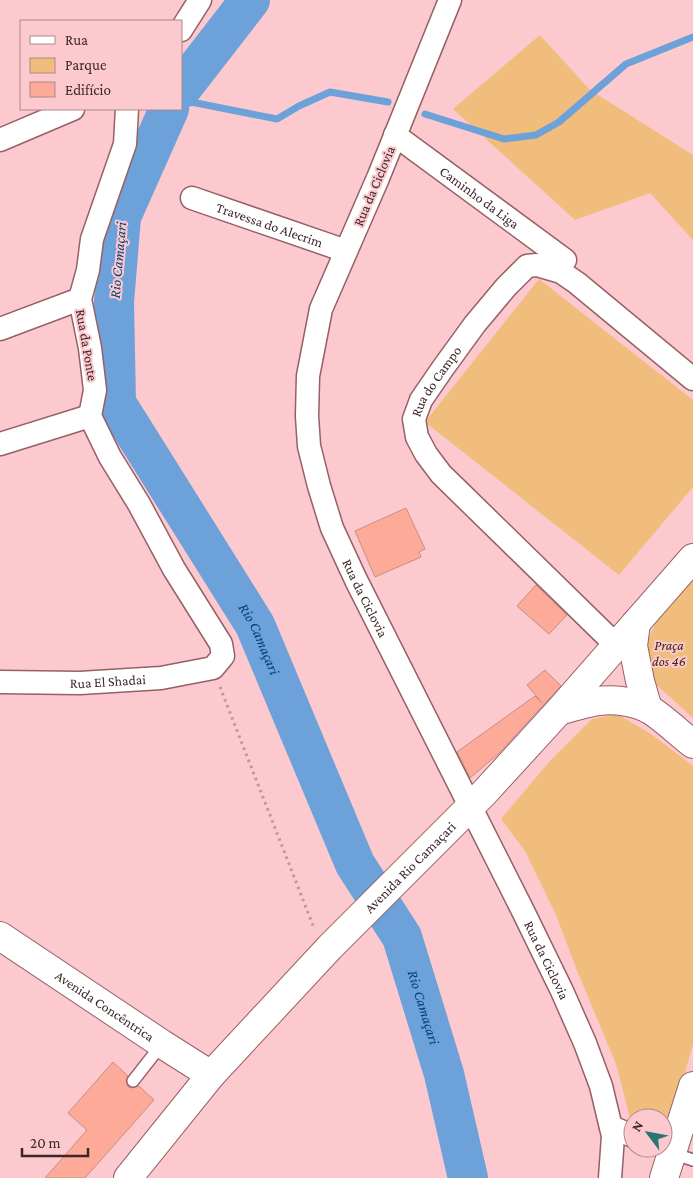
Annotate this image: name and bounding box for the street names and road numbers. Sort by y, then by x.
street label: Rua da Ciclovia [350,143,398,228]
street label: Caminho da Liga [437,163,523,232]
street label: Travessa do Alecrim [214,199,325,250]
street label: Rua da Ponte [73,308,101,382]
street label: Rua do Campo [408,343,464,419]
street label: Rua da Ciclovia [339,556,392,640]
street label: Rua El Shadai [70,671,147,691]
street label: Avenida Rio Camaçari [361,818,459,916]
street label: Rua da Ciclovia [521,918,573,1002]
street label: Avenida Concêntrica [52,967,158,1045]

